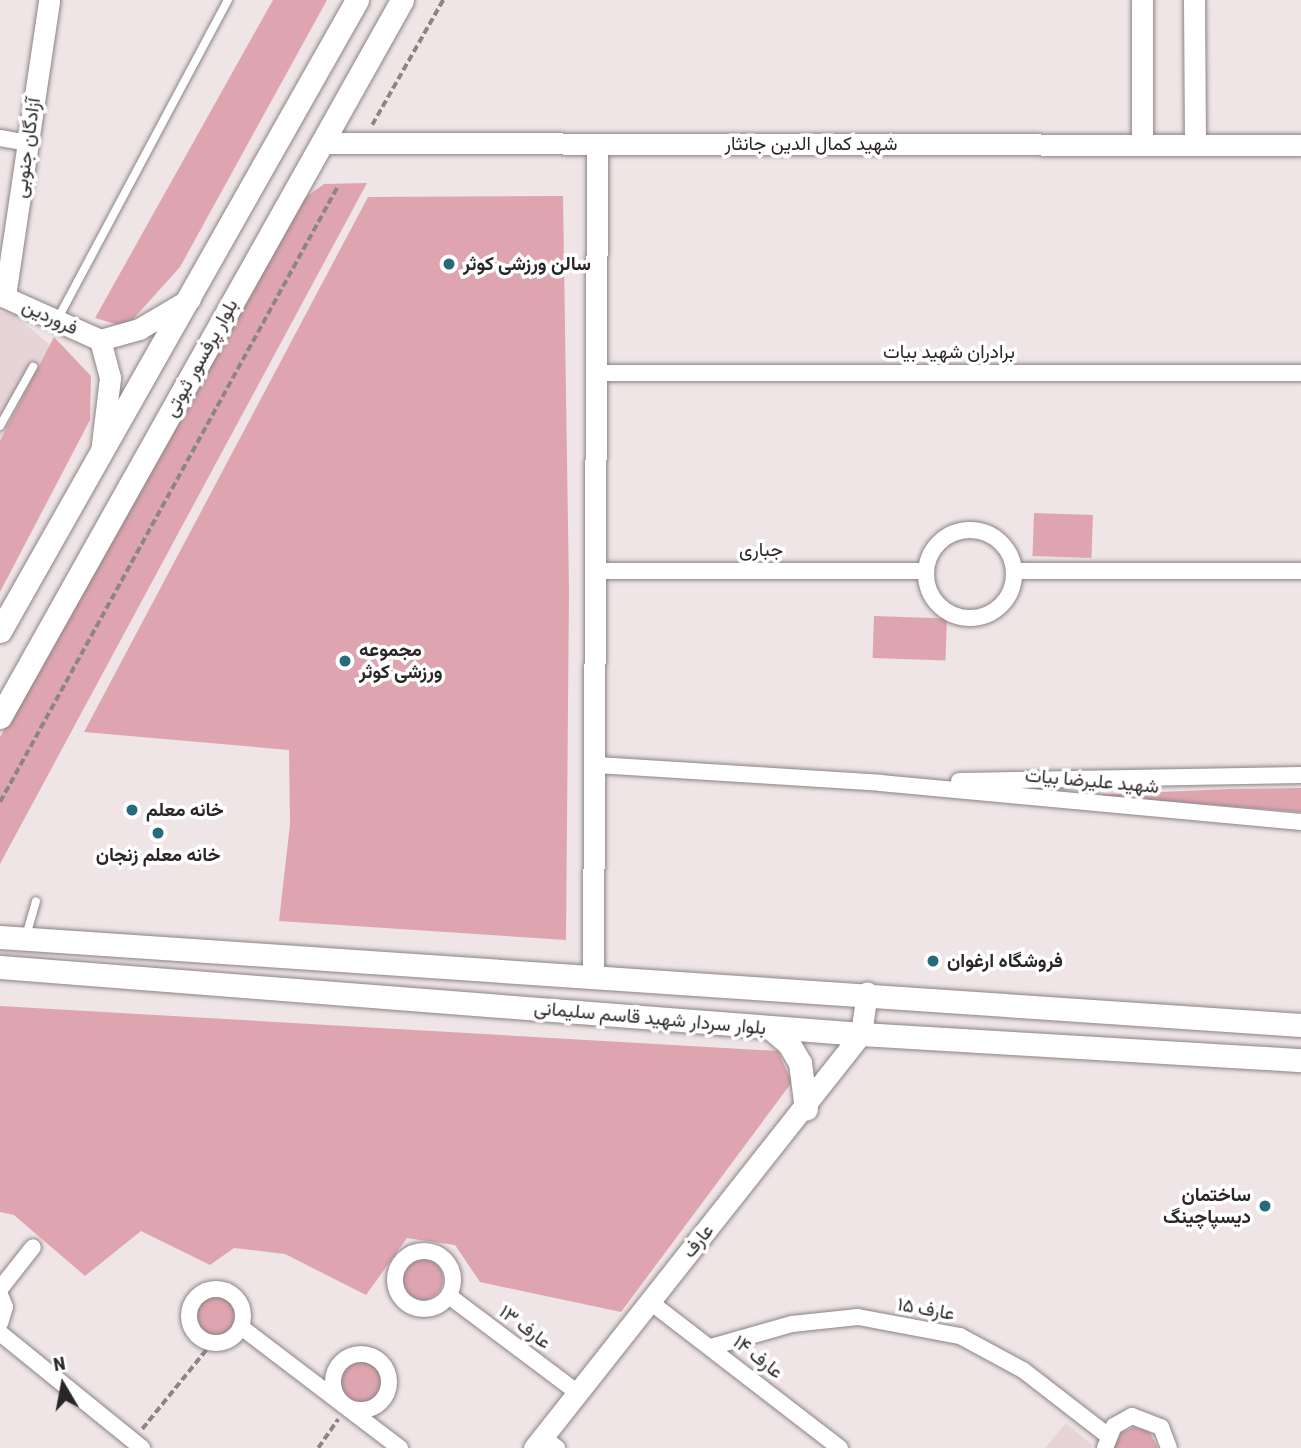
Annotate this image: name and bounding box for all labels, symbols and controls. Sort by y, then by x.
street label: آزادگان جنوبی [9,97,45,199]
street label: شهید کمال الدین جانثار [724,133,898,155]
place label: سالن ورزشی کوثر [463,253,591,275]
marker: سالن ورزشی کوثر [441,256,457,272]
street label: فروردین [19,294,81,340]
street label: بلوار پرفسور ثبوتی [159,295,243,421]
street label: برادران شهید بیات [883,341,1015,363]
street label: جباری [739,539,783,561]
place label: مجموعه ورزشی کوثر [359,639,443,683]
marker: مجموعه ورزشی کوثر [337,653,353,669]
street label: شهید علیرضا بیات [1024,764,1160,798]
place label: خانه معلم [146,799,224,821]
marker: خانه معلم [124,802,140,818]
marker: خانه معلم زنجان [150,825,166,841]
place label: خانه معلم زنجان [96,844,220,866]
place label: فروشگاه ارغوان [947,950,1063,972]
marker: فروشگاه ارغوان [925,953,941,969]
street label: بلوار سردار شهید قاسم سلیمانی [533,996,767,1040]
place label: ساختمان دیسپاچینگ [1163,1184,1251,1228]
marker: ساختمان دیسپاچینگ [1257,1198,1273,1214]
street label: عارف [678,1220,718,1262]
street label: عارف ۱۵ [896,1293,956,1325]
street label: عارف ۱۳ [495,1300,555,1354]
street label: عارف ۱۴ [728,1330,788,1384]
north arrow [28,1350,98,1420]
text: N [52,1351,67,1376]

